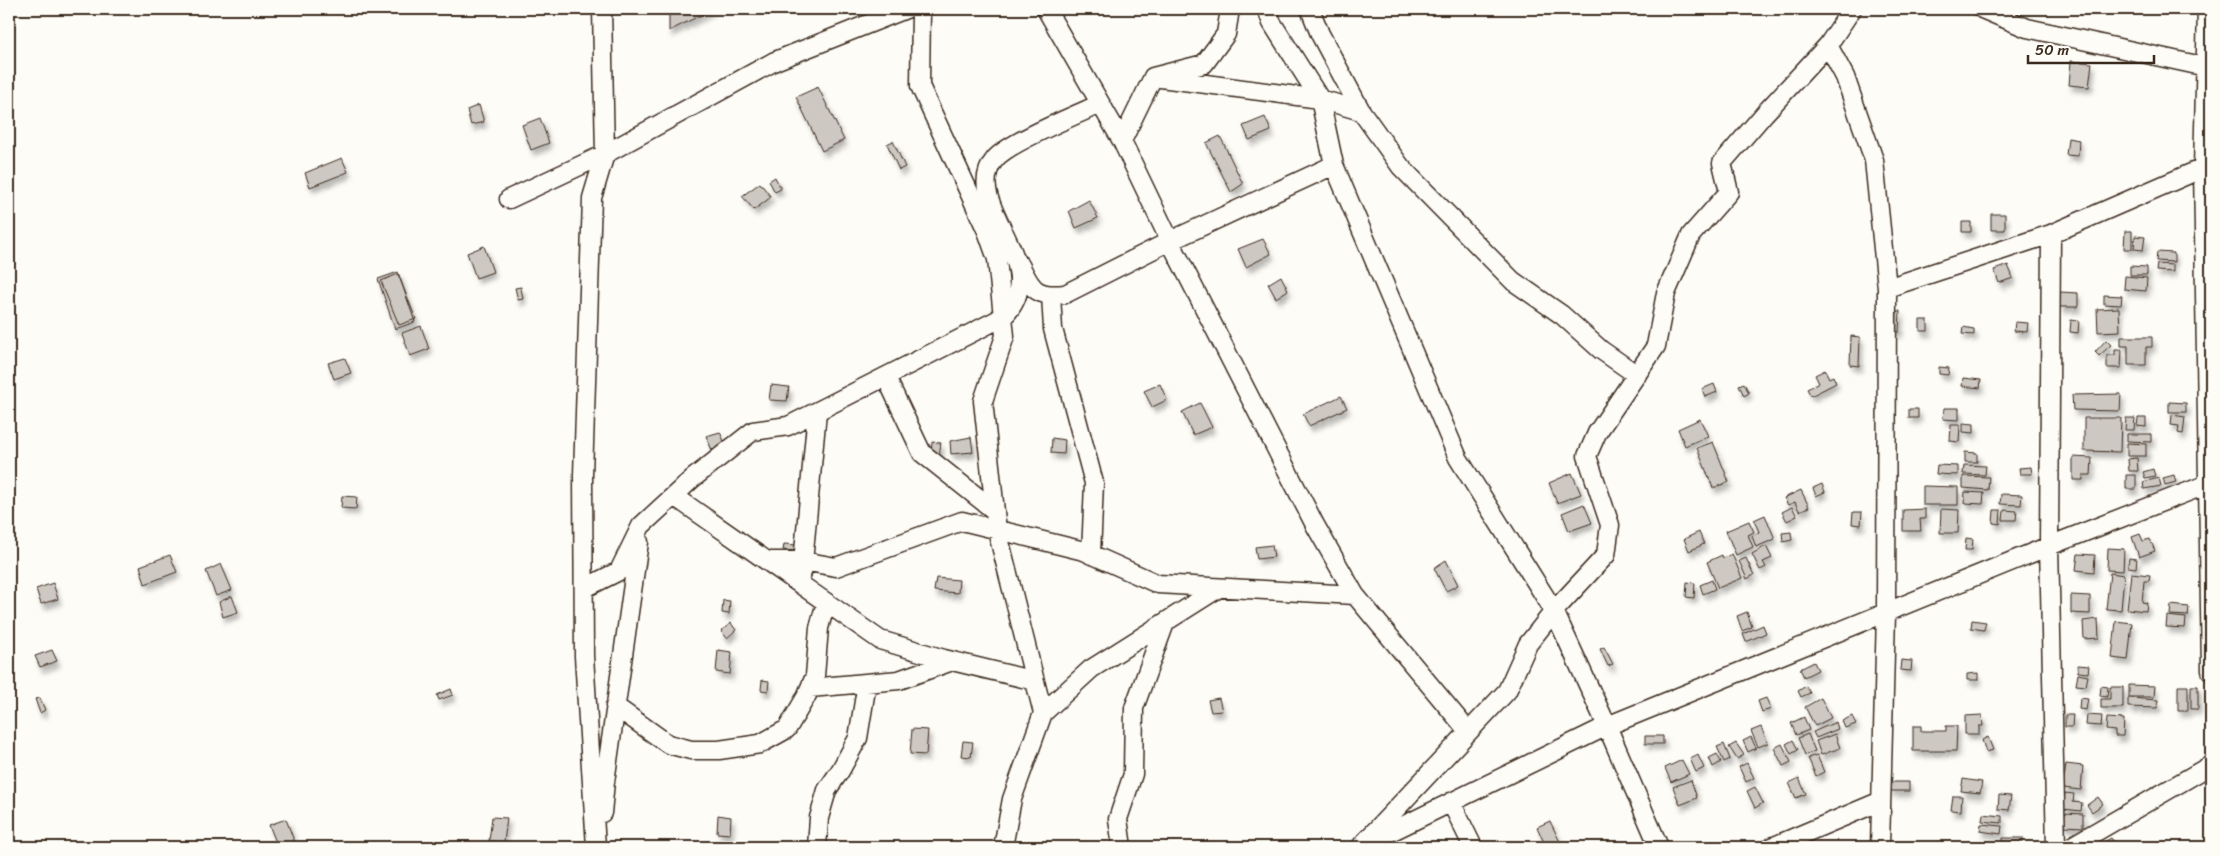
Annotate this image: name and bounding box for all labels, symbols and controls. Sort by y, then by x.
scale bar [2028,32,2154,64]
text: 50 m [2035,37,2070,63]

